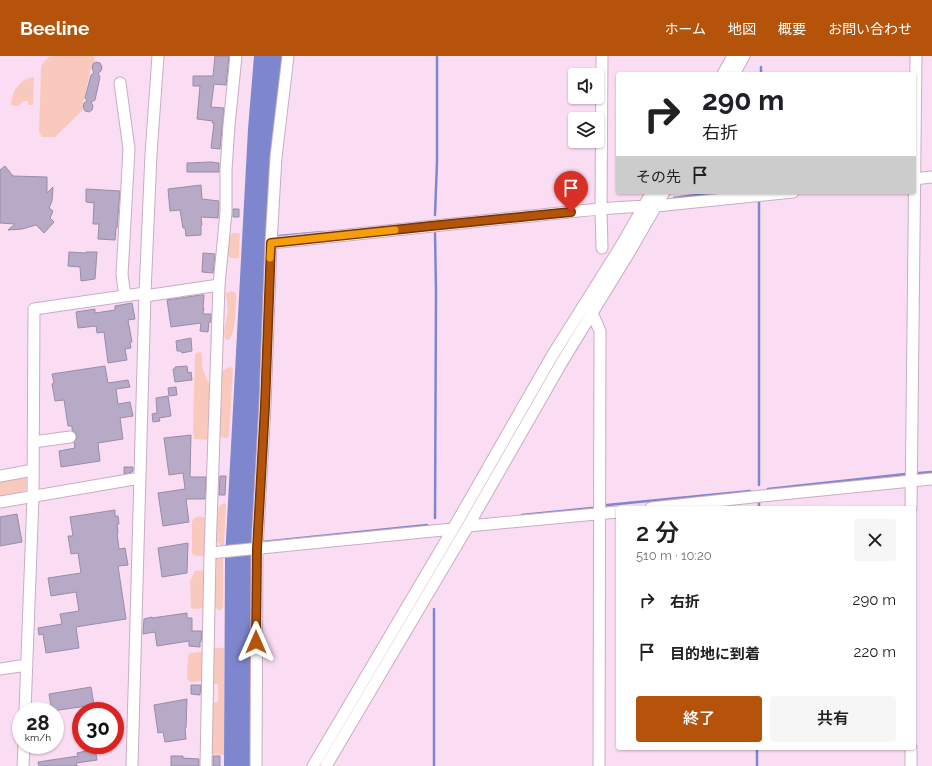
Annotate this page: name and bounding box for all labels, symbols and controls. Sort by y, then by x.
text: Beeline [20,17,89,39]
text: ホーム [664,21,706,37]
text: 地図 [728,21,756,37]
text: 概要 [778,21,806,37]
text: お問い合わせ [828,21,912,37]
map controls [568,68,604,148]
button: sound [568,68,604,104]
text: 290 m [702,84,784,117]
icon: right [636,88,688,140]
button: layers [568,112,604,148]
text: 右折 [702,122,738,143]
icon: arrive [689,164,711,186]
text: その先 [636,168,681,186]
pin [554,171,588,212]
icon: arrive [560,177,582,199]
text: 2 分 [636,518,679,547]
button: close [854,519,896,561]
text: 510 m · 10:20 [636,548,712,563]
icon: right [636,589,658,611]
text: 290 m [853,591,896,609]
text: 右折 [670,593,700,611]
position arrow [235,621,277,663]
icon: arrive [636,641,658,663]
text: 220 m [854,643,896,661]
text: 目的地に到着 [670,645,760,663]
button: 終了 [636,696,762,742]
button: 共有 [770,696,896,742]
speed limit sign: 30 [72,702,124,754]
text: 28 [26,711,50,735]
text: km/h [25,732,51,743]

